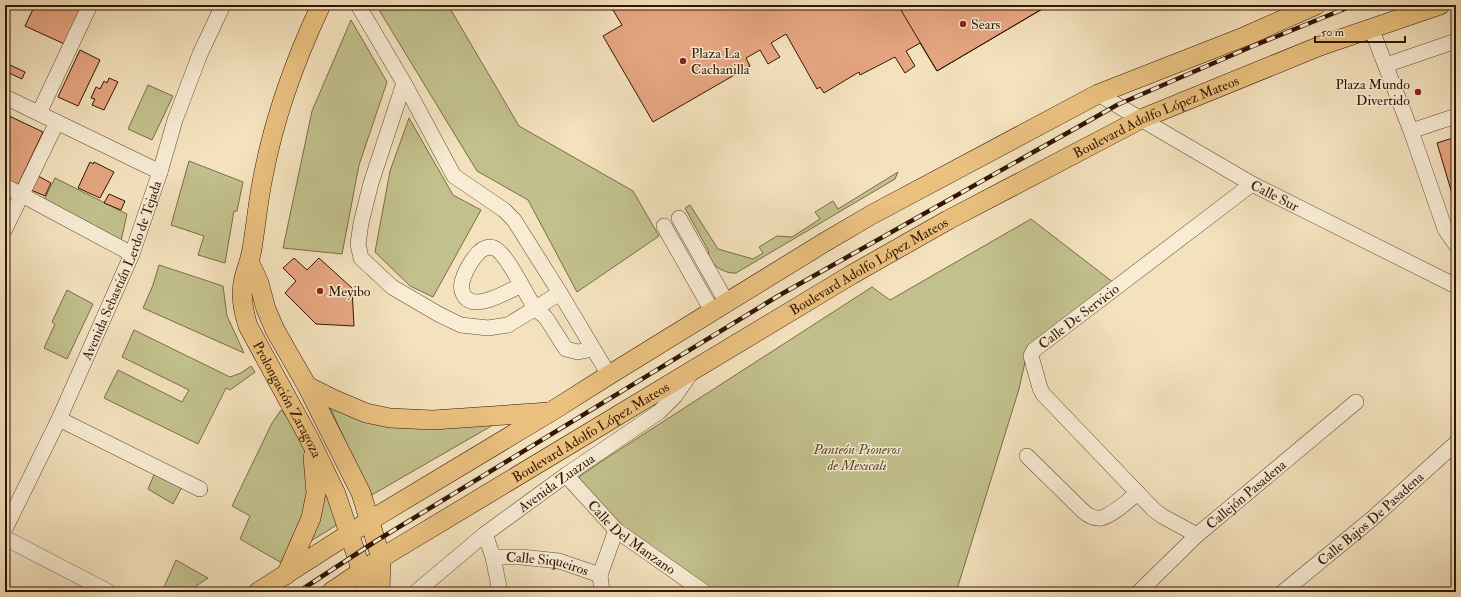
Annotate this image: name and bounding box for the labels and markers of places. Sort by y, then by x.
place label: Sears [971,16,1001,33]
marker: Sears [958,19,968,29]
place label: Plaza La Cachanilla [691,45,750,78]
marker: Plaza La Cachanilla [678,56,688,66]
place label: Plaza Mundo Divertido [1336,76,1410,109]
marker: Plaza Mundo Divertido [1413,87,1423,97]
place label: Meyibo [328,283,371,301]
marker: Meyibo [315,286,325,296]

